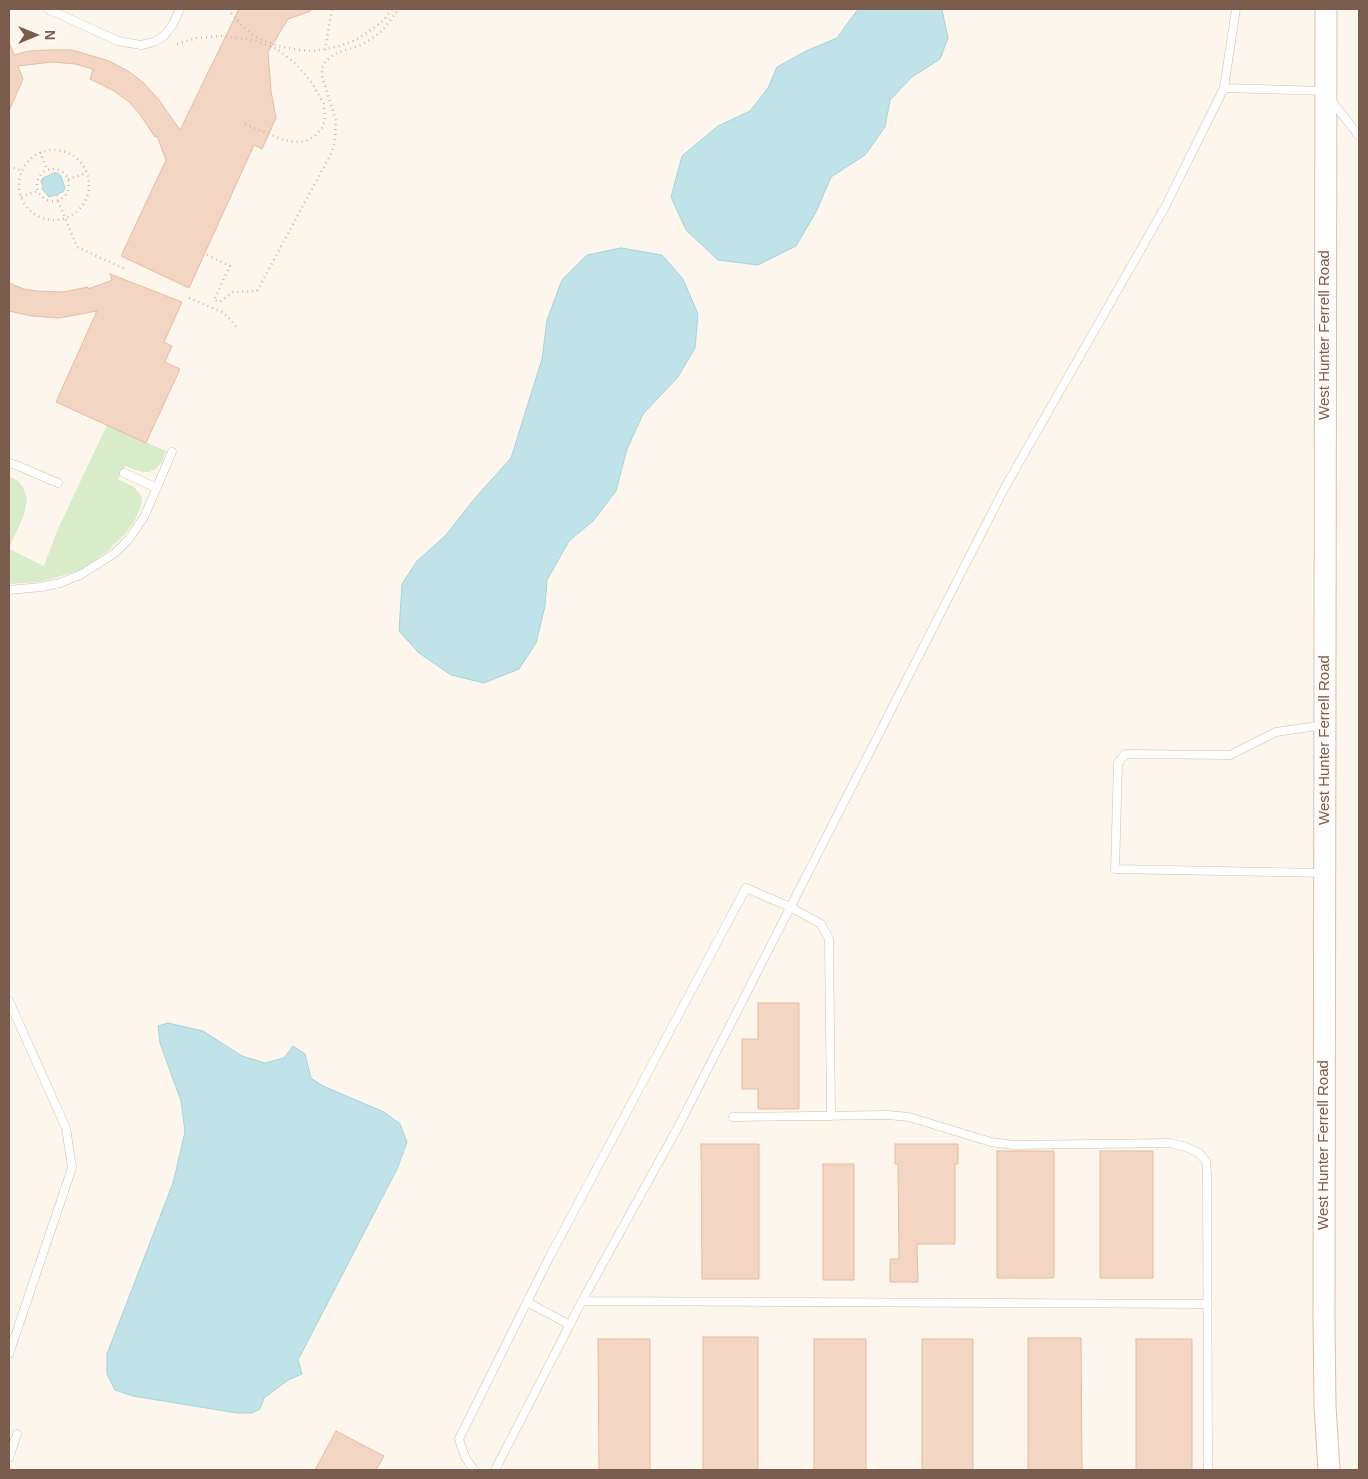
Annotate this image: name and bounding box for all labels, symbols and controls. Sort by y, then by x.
north arrow [10,10,60,60]
text: N [42,30,58,40]
street label: West Hunter Ferrell Road [1316,250,1334,420]
street label: West Hunter Ferrell Road [1316,655,1334,825]
street label: West Hunter Ferrell Road [1315,1060,1333,1230]

